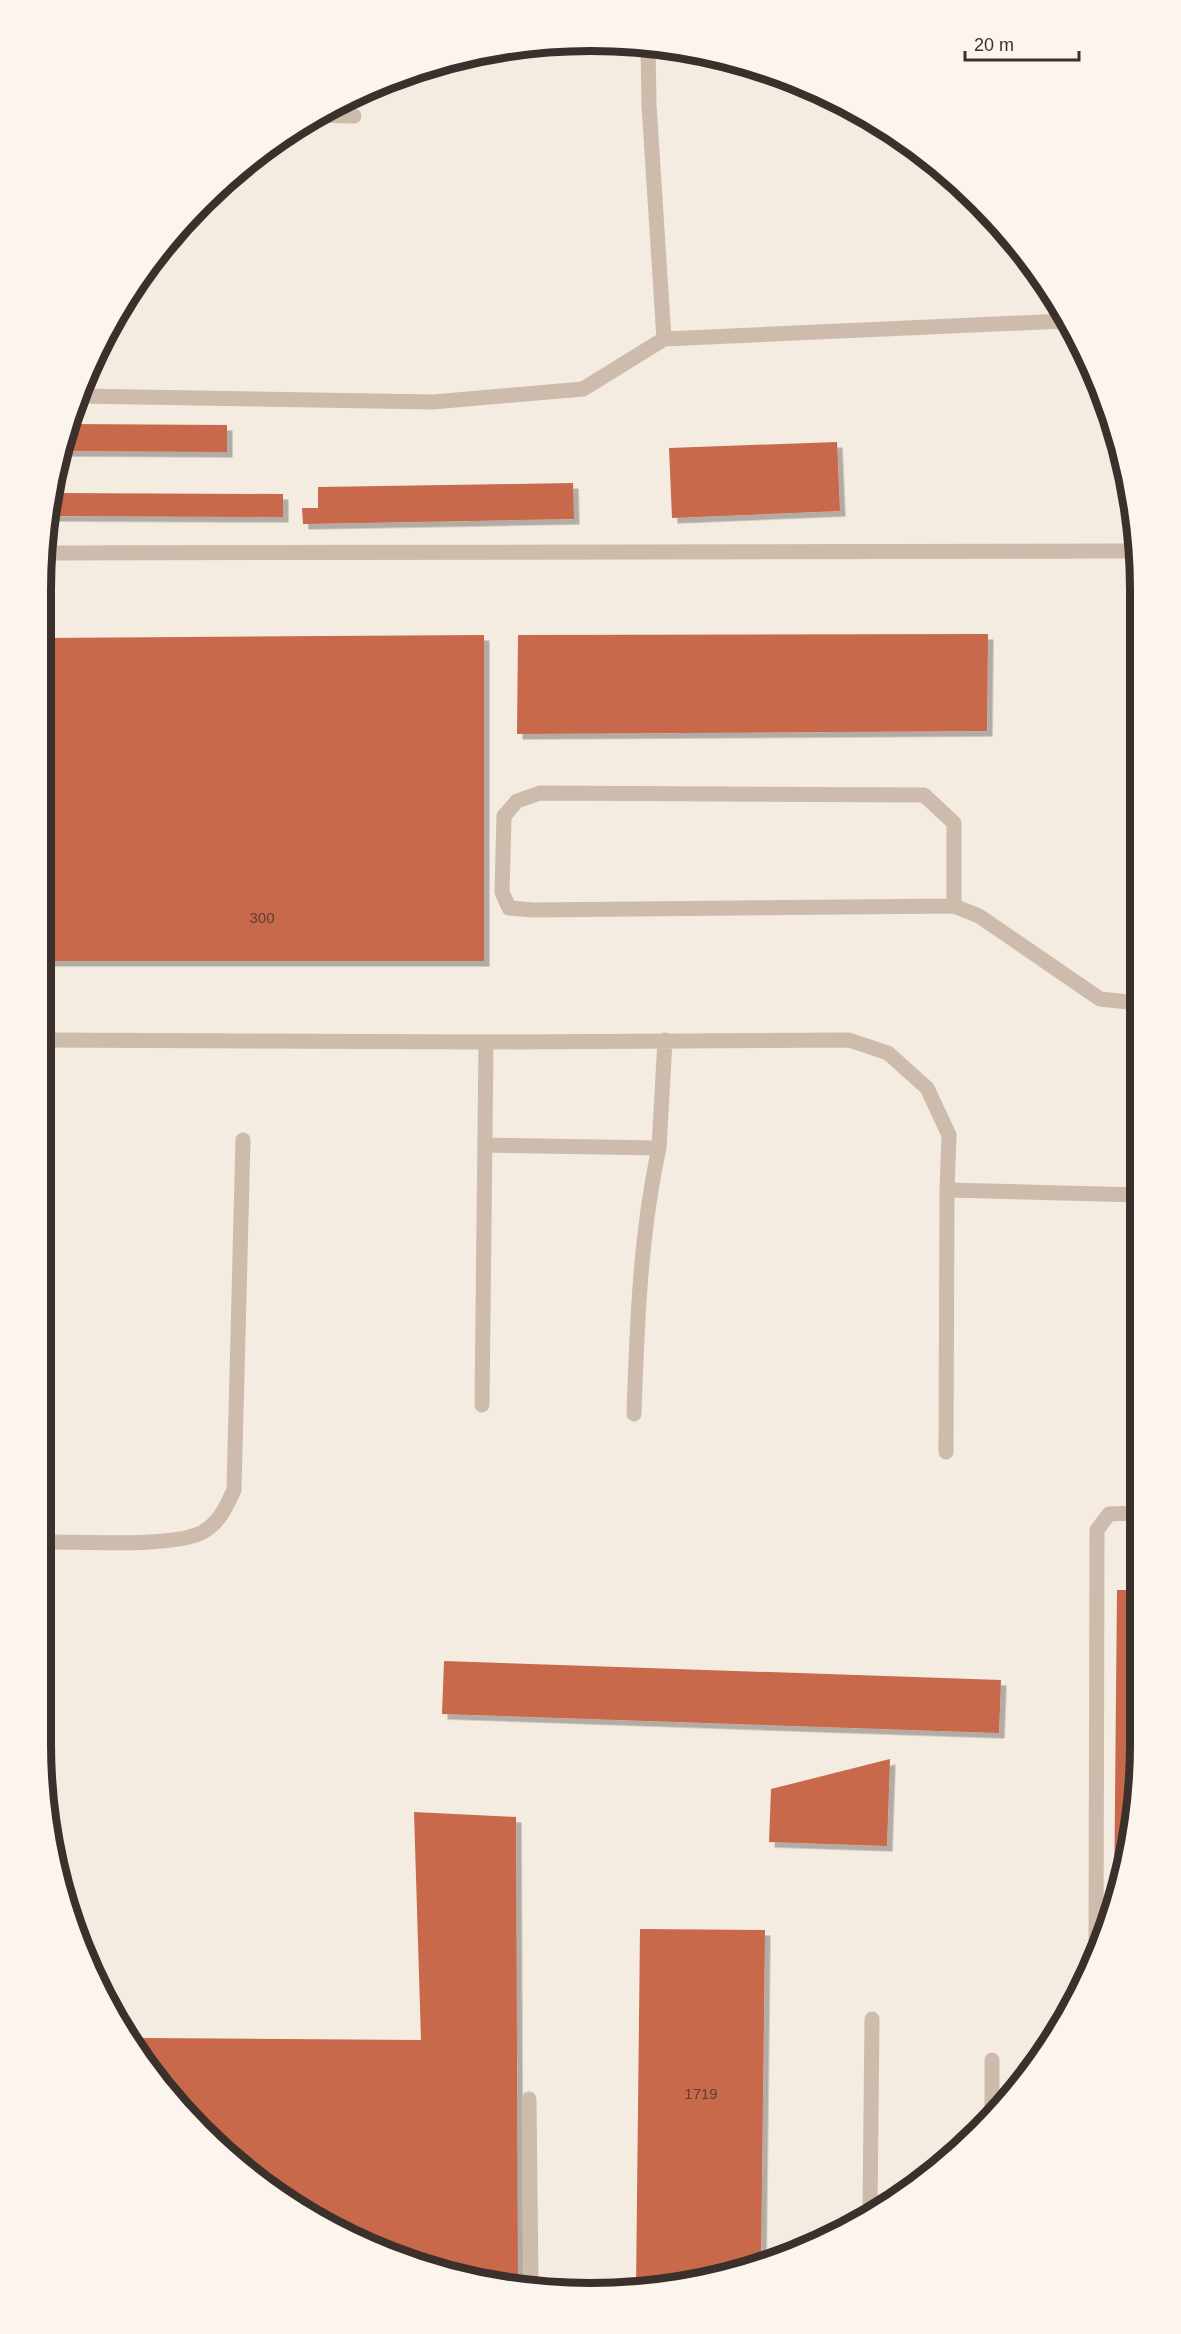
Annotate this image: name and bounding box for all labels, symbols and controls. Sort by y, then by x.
scale bar [965,24,1079,62]
text: 20 m [974,35,1014,55]
house number: 300 [249,909,275,926]
house number: 1719 [684,2085,718,2102]

